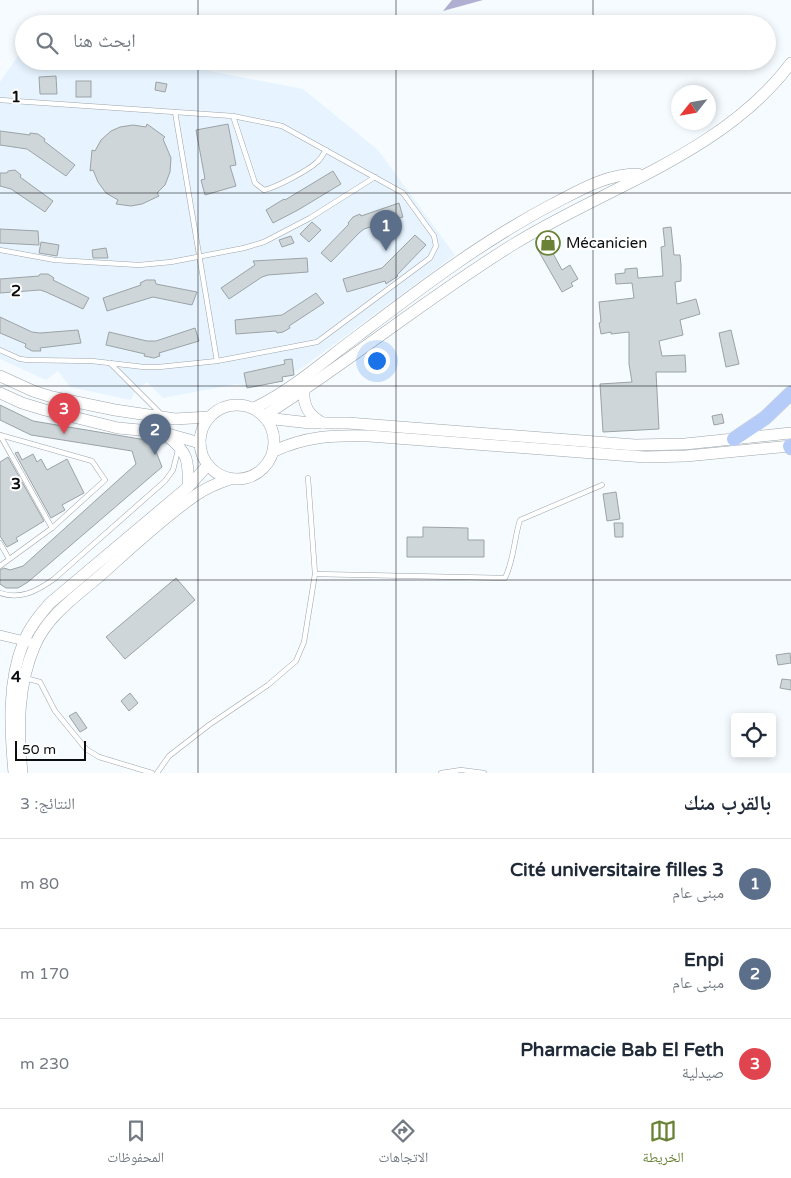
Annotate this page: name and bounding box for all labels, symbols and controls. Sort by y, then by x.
search box [15,15,776,70]
icon: search [33,29,61,57]
text: ابحث هنا [73,30,136,52]
north arrow [671,85,716,130]
text: 1 [11,87,21,107]
pin: 1 [370,210,402,251]
shop icon: Mécanicien [535,230,561,256]
place label: Mécanicien [566,234,647,252]
text: 2 [11,281,21,301]
your location [364,348,390,374]
pin: 3 [48,393,80,434]
pin: 2 [139,414,171,455]
text: 3 [11,474,21,494]
text: 4 [11,667,21,687]
map controls [731,713,776,758]
button: locate [731,713,776,758]
scale bar [15,738,86,761]
text: 50 m [22,741,56,758]
text: بالقرب منك [684,791,771,816]
text: النتائج: 3 [20,794,75,814]
text: Cité universitaire filles 3 [510,859,724,881]
text: 80 m [20,874,59,894]
text: 1 [750,874,760,894]
text: مبنى عام [672,883,724,903]
text: Enpi [684,949,724,971]
text: 170 m [20,964,69,984]
text: 2 [750,964,760,984]
text: مبنى عام [672,973,724,993]
text: Pharmacie Bab El Feth [520,1039,724,1061]
text: 230 m [20,1054,69,1074]
text: 3 [750,1054,760,1074]
text: صيدلية [682,1063,724,1083]
tab: المحفوظات [107,1117,164,1171]
tab: الاتجاهات [379,1117,428,1171]
tab: الخريطة [643,1117,684,1171]

